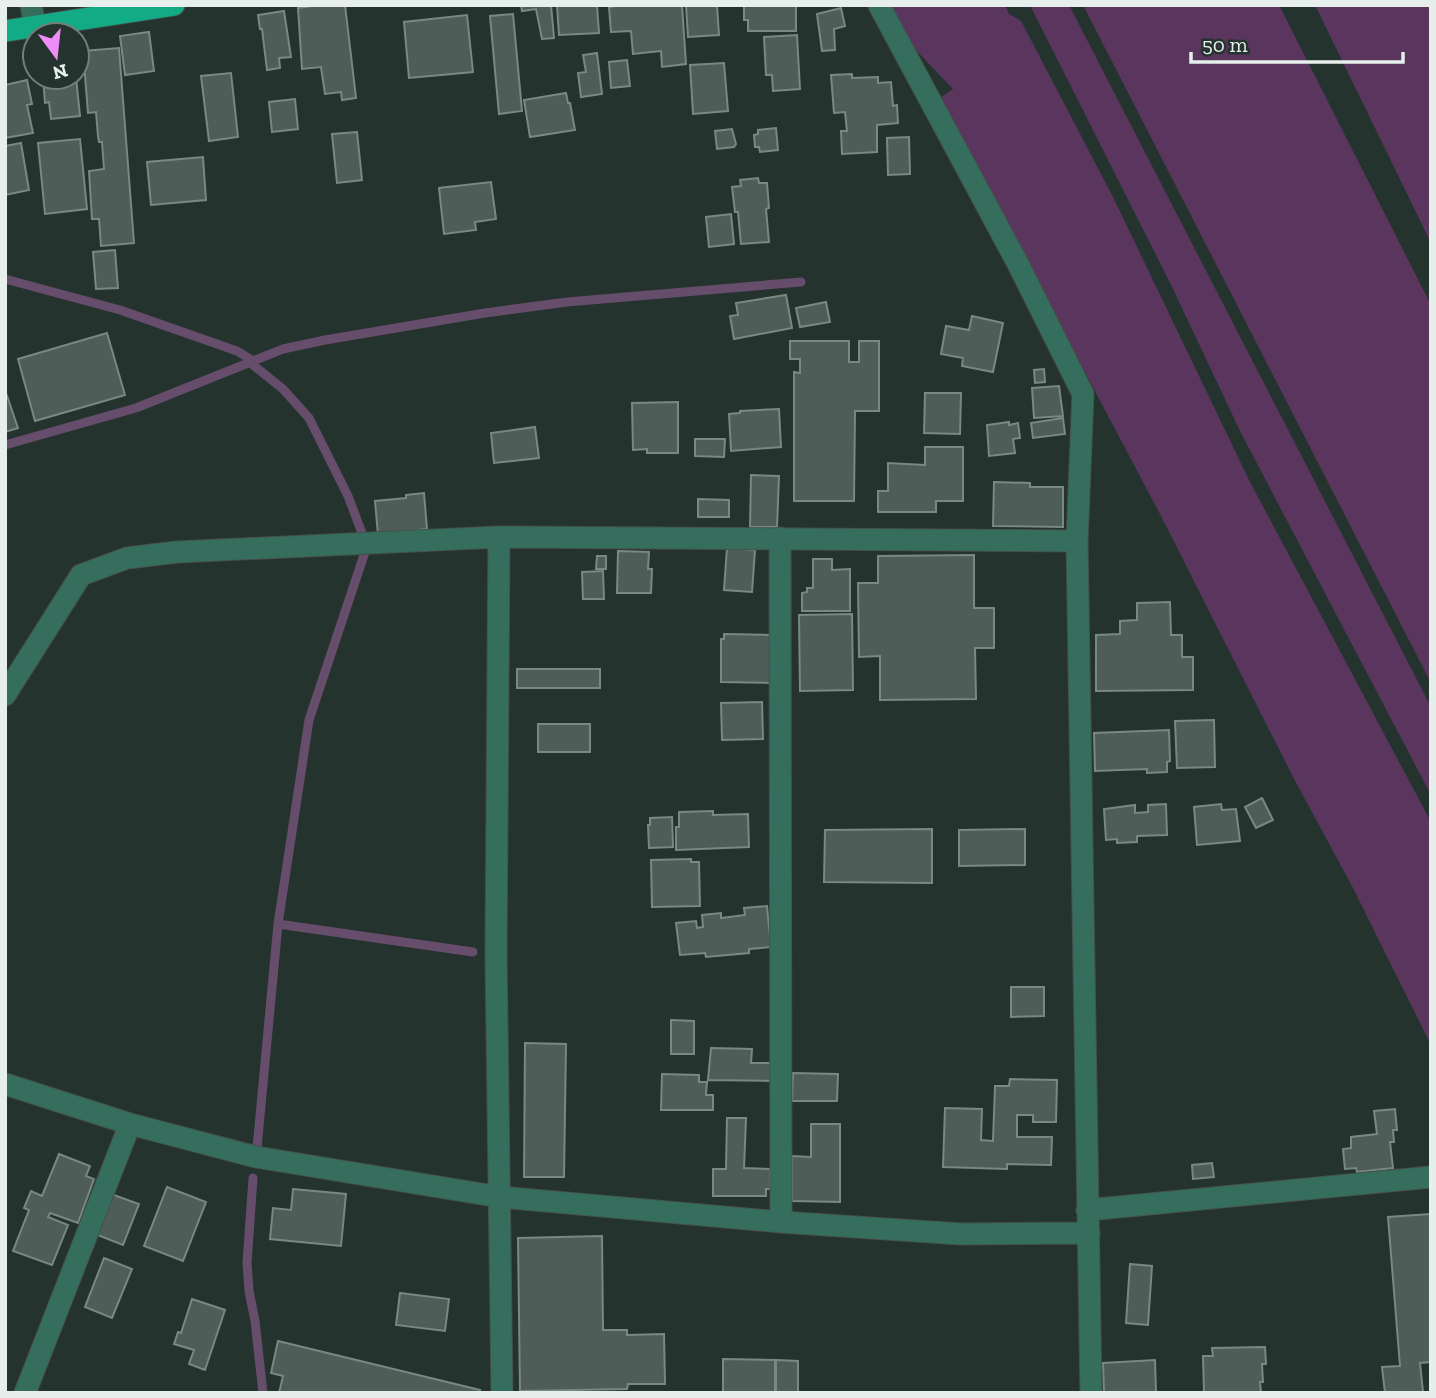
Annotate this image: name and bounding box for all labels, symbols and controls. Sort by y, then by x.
north arrow [21,21,91,91]
scale bar [1191,21,1403,65]
text: 50 m [1202,32,1248,57]
text: N [50,59,70,85]

